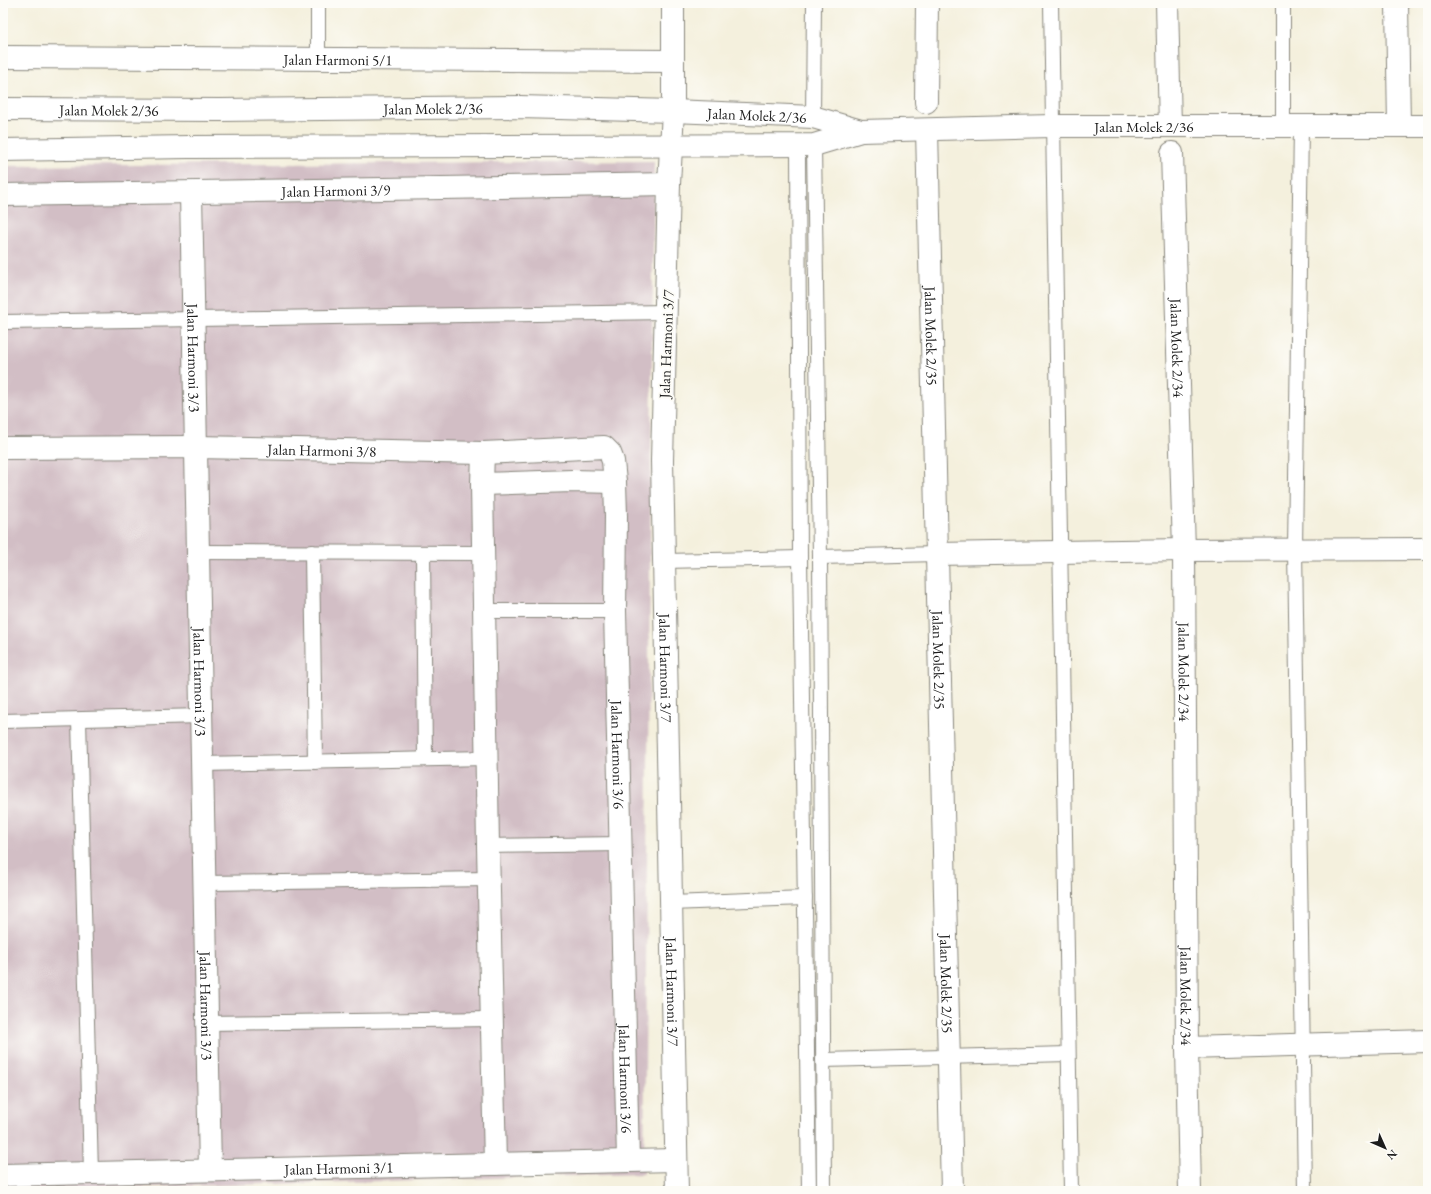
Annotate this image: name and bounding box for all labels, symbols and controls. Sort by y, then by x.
street label: Jalan Harmoni 5/1 [281,49,393,69]
street label: Jalan Molek 2/36 [381,98,483,118]
street label: Jalan Molek 2/36 [57,100,159,119]
street label: Jalan Molek 2/36 [705,103,807,126]
street label: Jalan Molek 2/36 [1092,117,1193,136]
street label: Jalan Harmoni 3/9 [279,179,391,200]
street label: Jalan Molek 2/35 [921,284,943,386]
street label: Jalan Harmoni 3/7 [655,288,677,401]
street label: Jalan Molek 2/34 [1167,296,1189,399]
street label: Jalan Harmoni 3/3 [184,301,205,413]
street label: Jalan Harmoni 3/8 [265,439,377,460]
street label: Jalan Molek 2/35 [929,608,950,710]
street label: Jalan Harmoni 3/7 [656,611,677,723]
street label: Jalan Molek 2/34 [1175,620,1195,722]
street label: Jalan Harmoni 3/3 [190,625,211,737]
street label: Jalan Harmoni 3/6 [608,698,629,809]
street label: Jalan Molek 2/35 [936,932,958,1034]
street label: Jalan Harmoni 3/7 [662,935,684,1047]
street label: Jalan Molek 2/34 [1177,944,1196,1046]
street label: Jalan Harmoni 3/3 [196,949,217,1061]
street label: Jalan Harmoni 3/6 [615,1022,637,1133]
north arrow [1365,1128,1405,1168]
text: N [1384,1147,1400,1163]
street label: Jalan Harmoni 3/1 [282,1157,394,1178]

